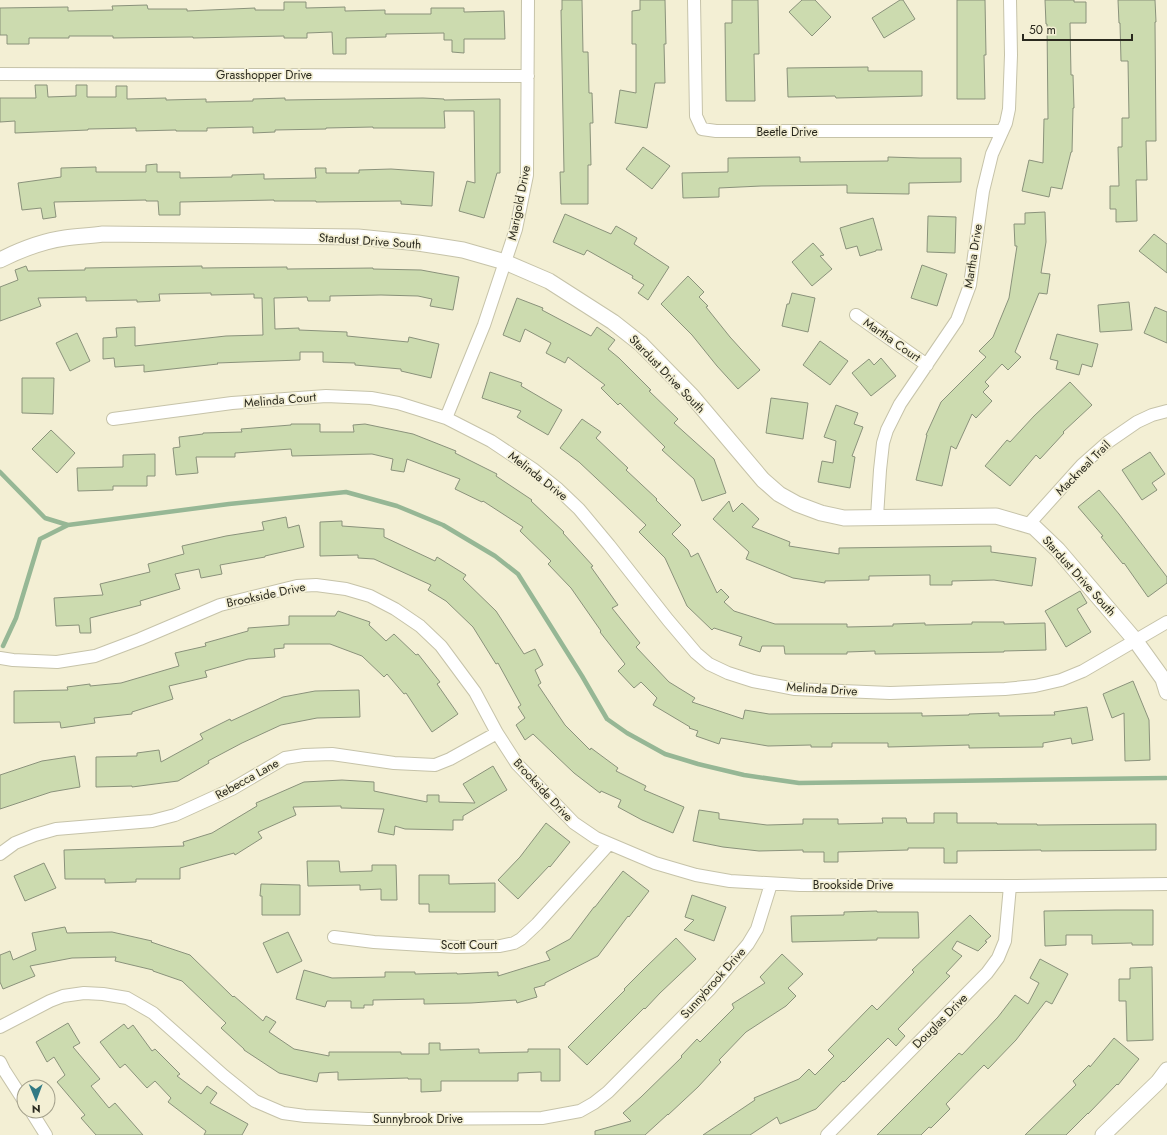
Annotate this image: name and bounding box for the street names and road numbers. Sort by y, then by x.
street label: Grasshopper Drive [216,66,312,84]
street label: Beetle Drive [756,123,818,141]
street label: Marigold Drive [503,164,535,242]
street label: Martha Drive [959,223,987,289]
street label: Stardust Drive South [318,228,422,254]
street label: Martha Court [860,314,924,366]
street label: Stardust Drive South [625,331,709,417]
street label: Melinda Court [243,388,317,412]
street label: Mackneal Trail [1051,436,1115,500]
street label: Melinda Drive [504,447,572,505]
street label: Stardust Drive South [1038,532,1120,620]
street label: Brookside Drive [225,578,307,612]
street label: Melinda Drive [786,678,858,700]
street label: Rebecca Lane [212,754,282,804]
street label: Brookside Drive [509,755,577,825]
street label: Brookside Drive [813,876,893,894]
street label: Scott Court [441,936,497,954]
street label: Sunnybrook Drive [676,943,750,1023]
street label: Douglas Drive [908,989,972,1053]
street label: Sunnybrook Drive [373,1110,463,1128]

